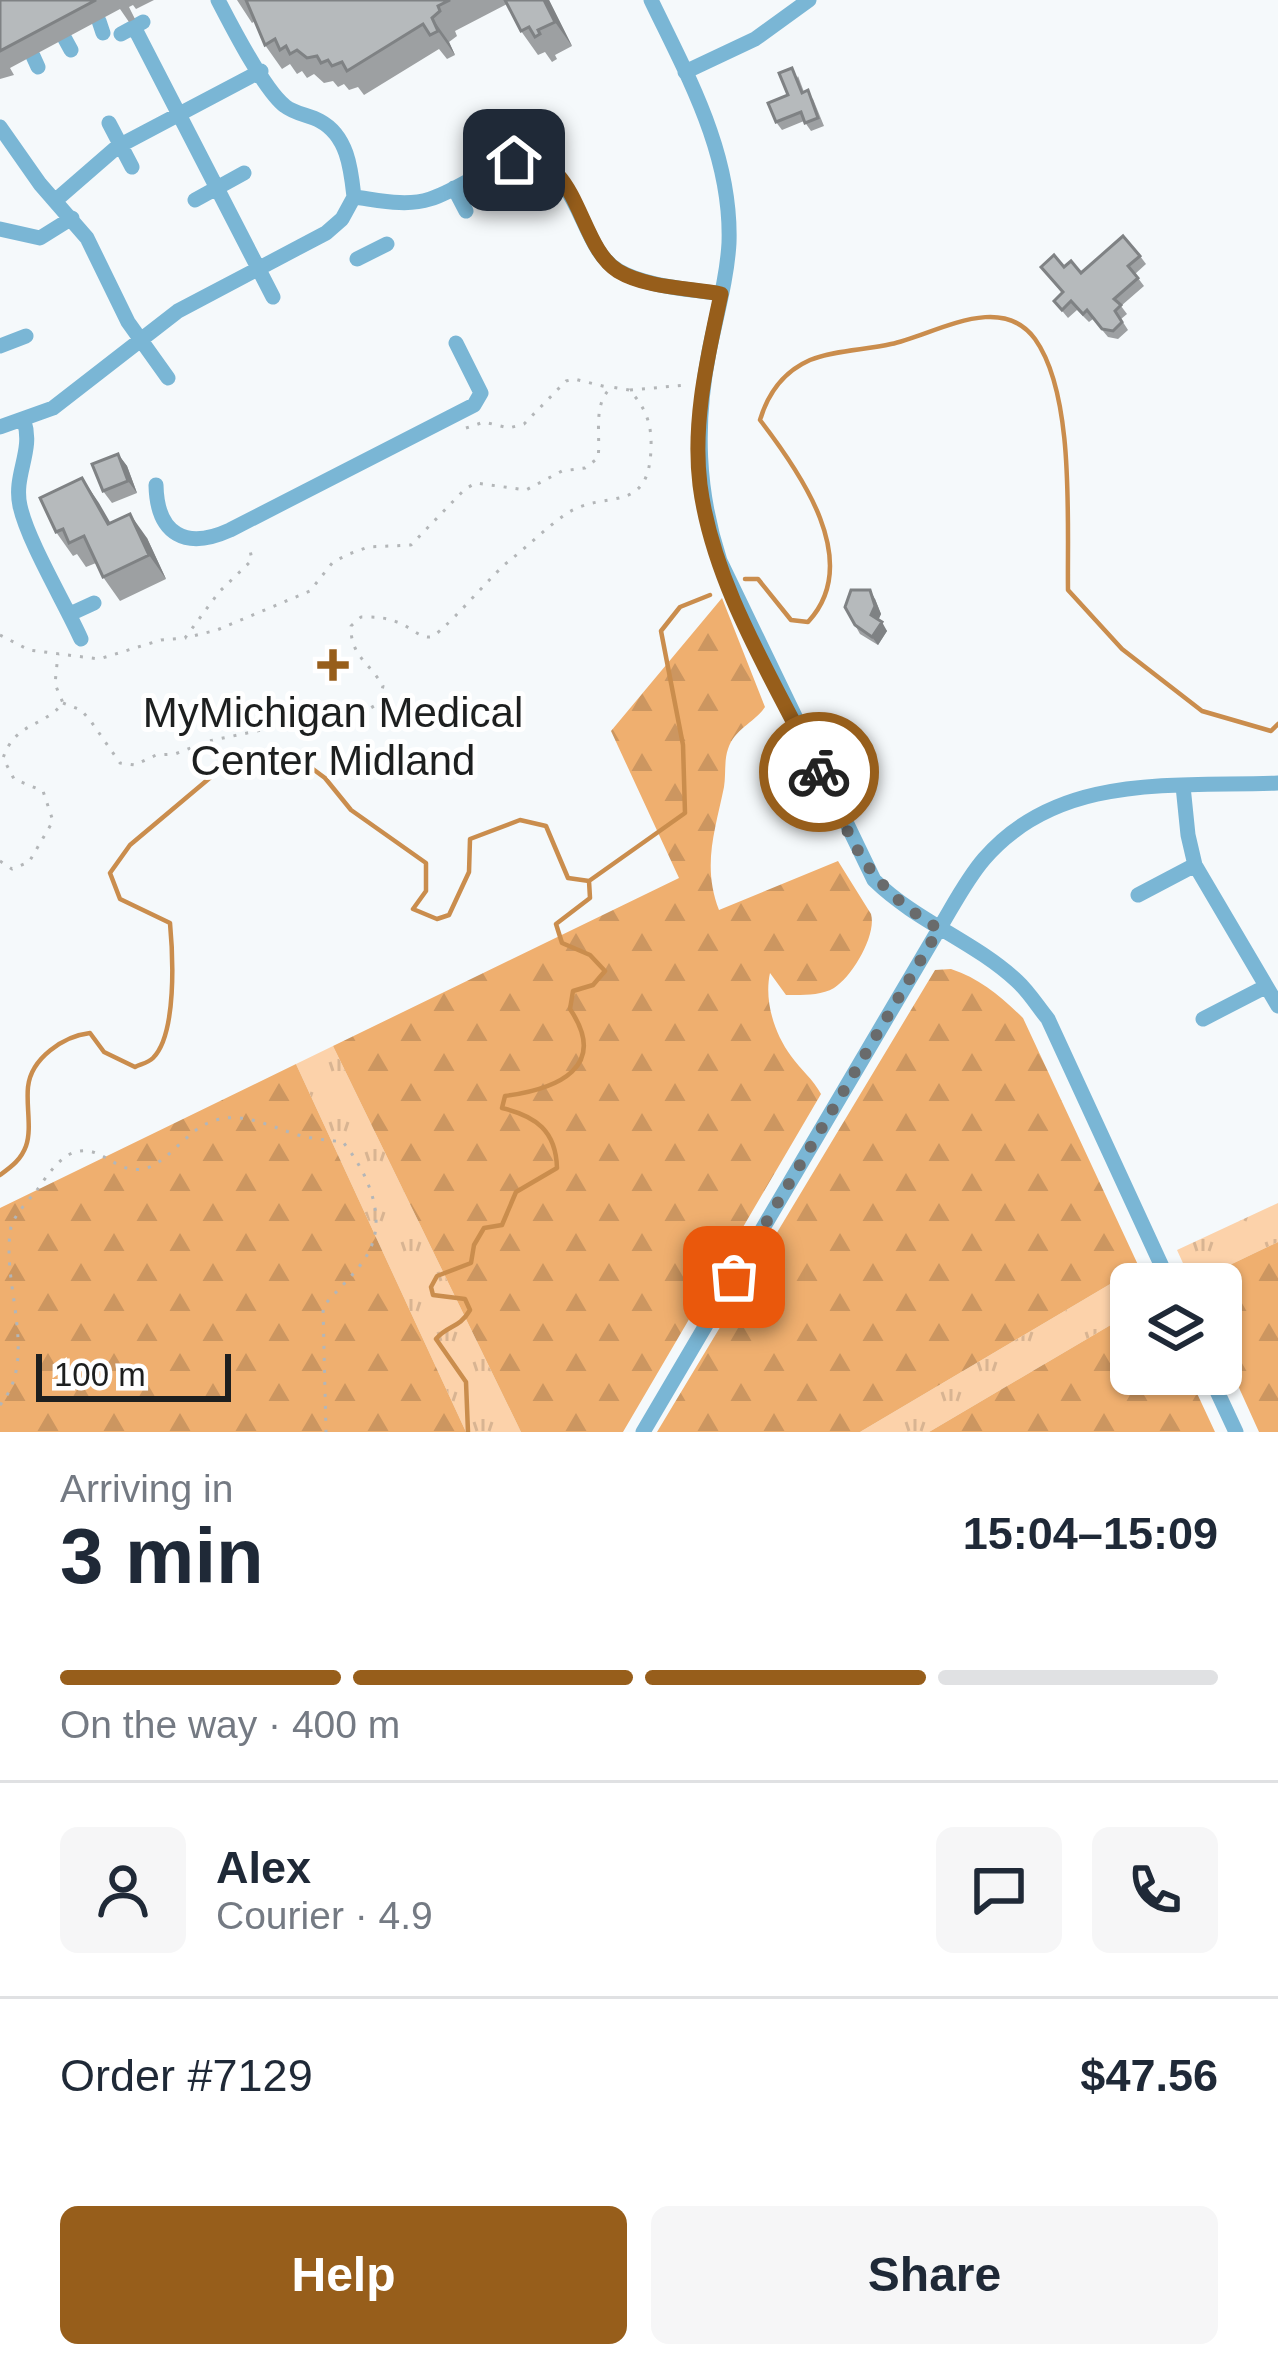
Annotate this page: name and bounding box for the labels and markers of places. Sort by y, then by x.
pin [463,109,565,211]
marker: MyMichigan Medical Center Midland [317,649,349,681]
place label: MyMichigan Medical Center Midland [143,689,523,784]
pin [683,1226,785,1328]

